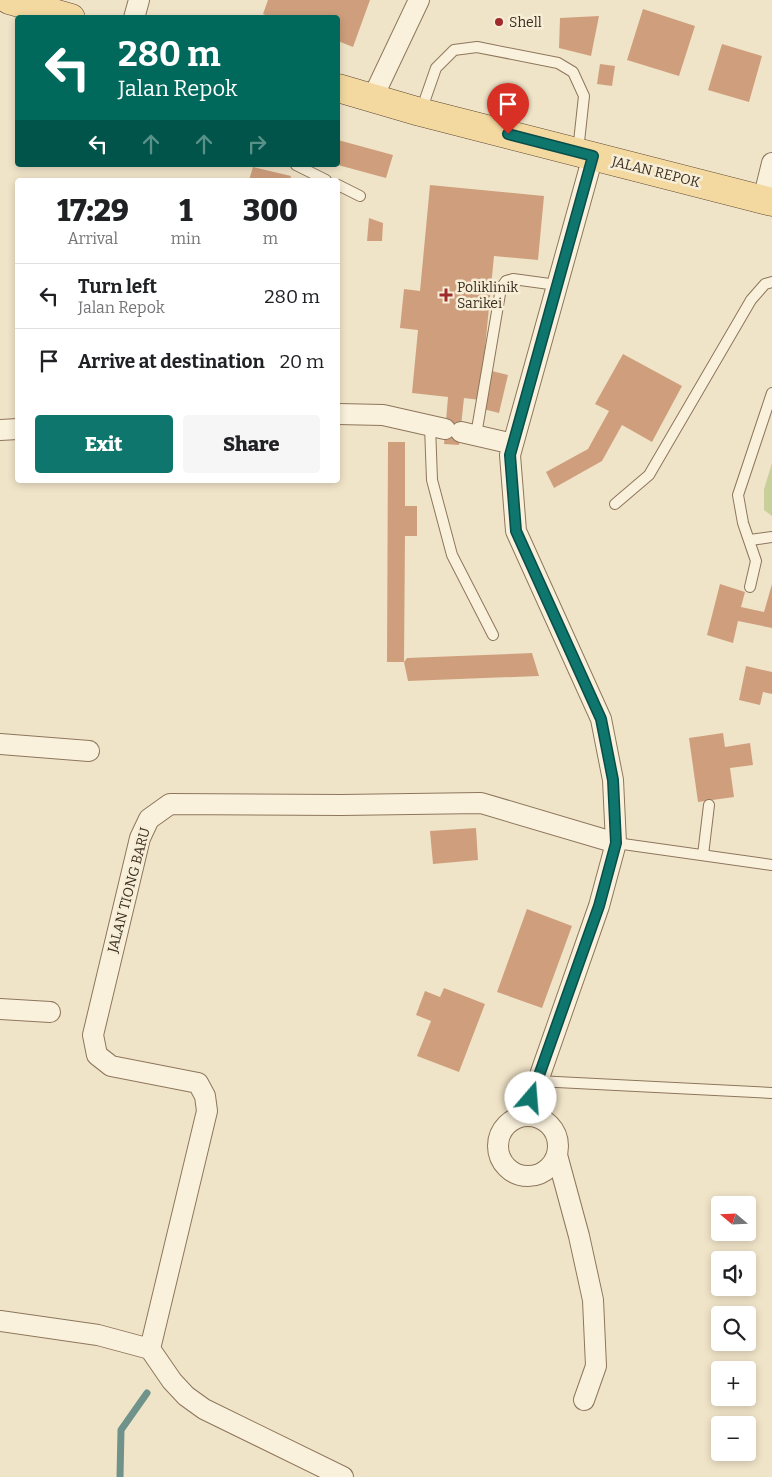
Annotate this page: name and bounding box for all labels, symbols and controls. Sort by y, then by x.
place label: Shell [509,14,542,31]
marker: Shell [493,16,505,28]
text: 280 m [118,33,221,75]
icon: left [35,35,100,100]
text: Jalan Repok [118,75,238,102]
pin [487,83,529,134]
icon: arrive [494,90,522,118]
icon: left [84,130,112,158]
icon: ahead [137,130,165,158]
icon: ahead [190,130,218,158]
icon: right [243,130,271,158]
street label: JALAN REPOK [609,153,702,191]
text: 17:29 [57,193,129,229]
text: 1 [179,193,192,229]
text: 300 [243,193,298,229]
text: Arrival [68,229,118,248]
text: min [171,229,201,248]
text: m [263,229,278,248]
text: Turn left [78,275,157,298]
place label: Poliklinik Sarikei [457,279,518,312]
icon: left [35,282,63,310]
text: 280 m [264,285,320,308]
marker: Poliklinik Sarikei [439,288,453,302]
text: Jalan Repok [78,298,165,317]
icon: arrive [35,347,63,375]
text: Arrive at destination [78,350,265,373]
text: 20 m [280,350,324,373]
button: Exit [35,415,173,473]
button: Share [183,415,320,473]
street label: JALAN TIONG BARU [104,825,154,956]
position arrow [504,1071,556,1123]
north arrow [711,1196,756,1241]
map controls [711,1196,756,1461]
button: sound [711,1251,756,1296]
button: search [711,1306,756,1351]
button: + [711,1361,756,1406]
button: − [711,1416,756,1461]

